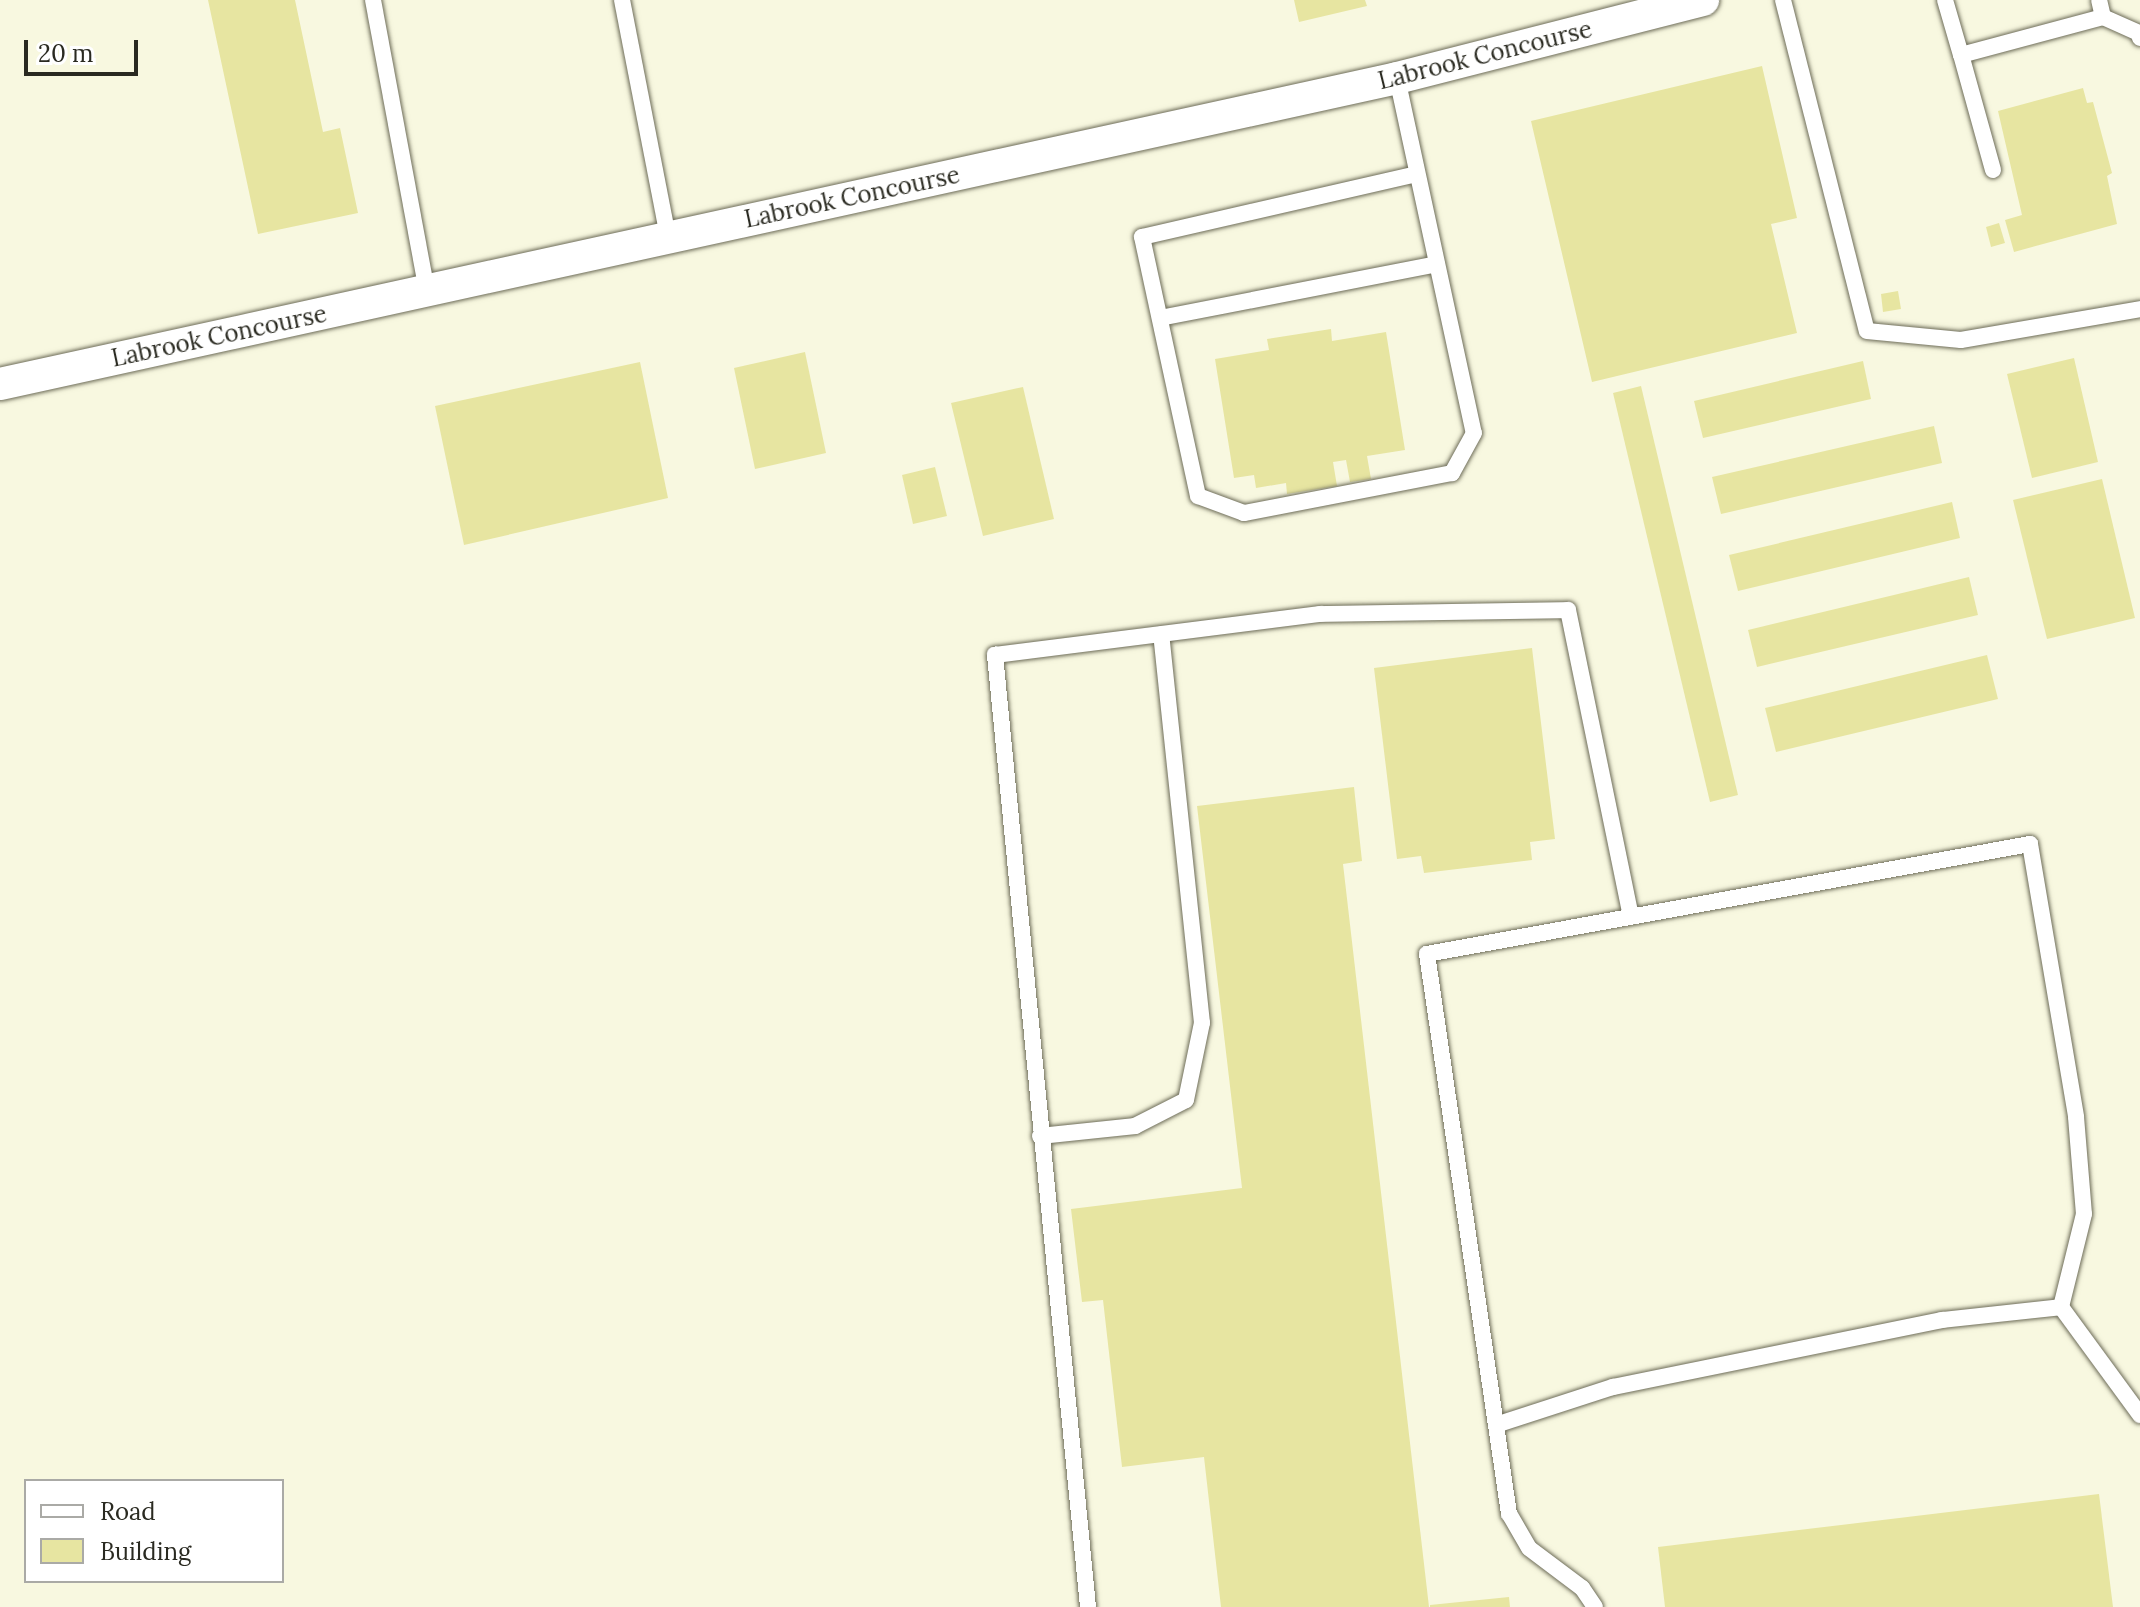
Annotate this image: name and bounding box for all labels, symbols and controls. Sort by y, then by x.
street label: Labrook Concourse [1375,15,1595,95]
scale bar [28,24,142,74]
text: 20 m [38,38,94,69]
street label: Labrook Concourse [742,160,962,234]
street label: Labrook Concourse [109,299,329,373]
legend [24,1479,284,1583]
text: Road [100,1496,156,1527]
text: Building [100,1536,191,1567]

